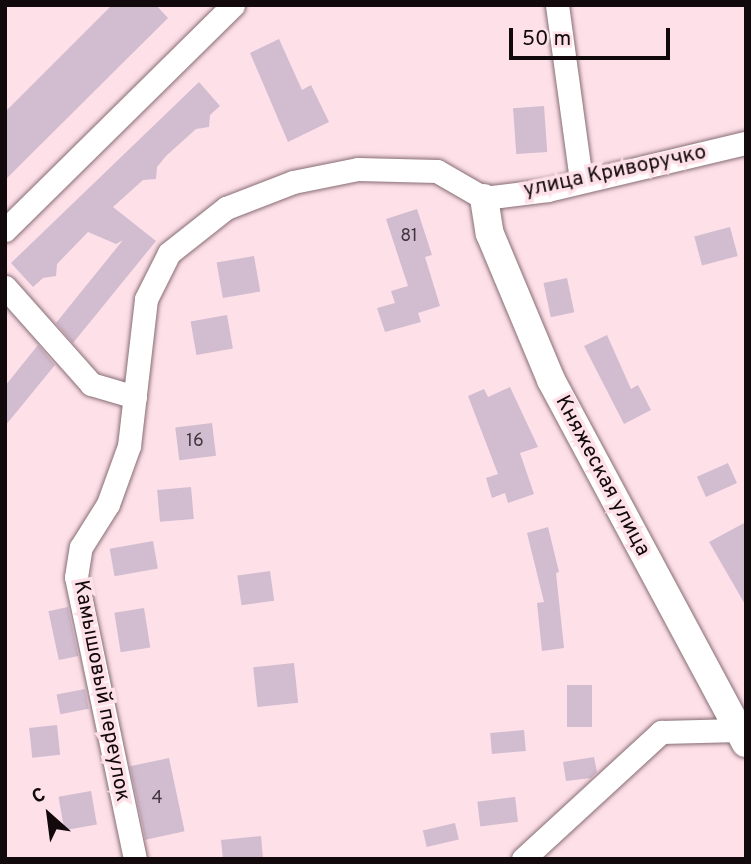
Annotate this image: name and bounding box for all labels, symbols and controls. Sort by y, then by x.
scale bar [513,14,674,58]
text: 50 m [522,26,571,53]
street label: улица Криворучко [521,140,709,204]
house number: 81 [400,226,418,248]
street label: Княжеская улица [549,391,655,561]
house number: 16 [186,431,204,453]
street label: Камышовый переулок [67,578,135,804]
north arrow [14,780,84,850]
text: С [28,783,50,810]
house number: 4 [151,788,163,810]

